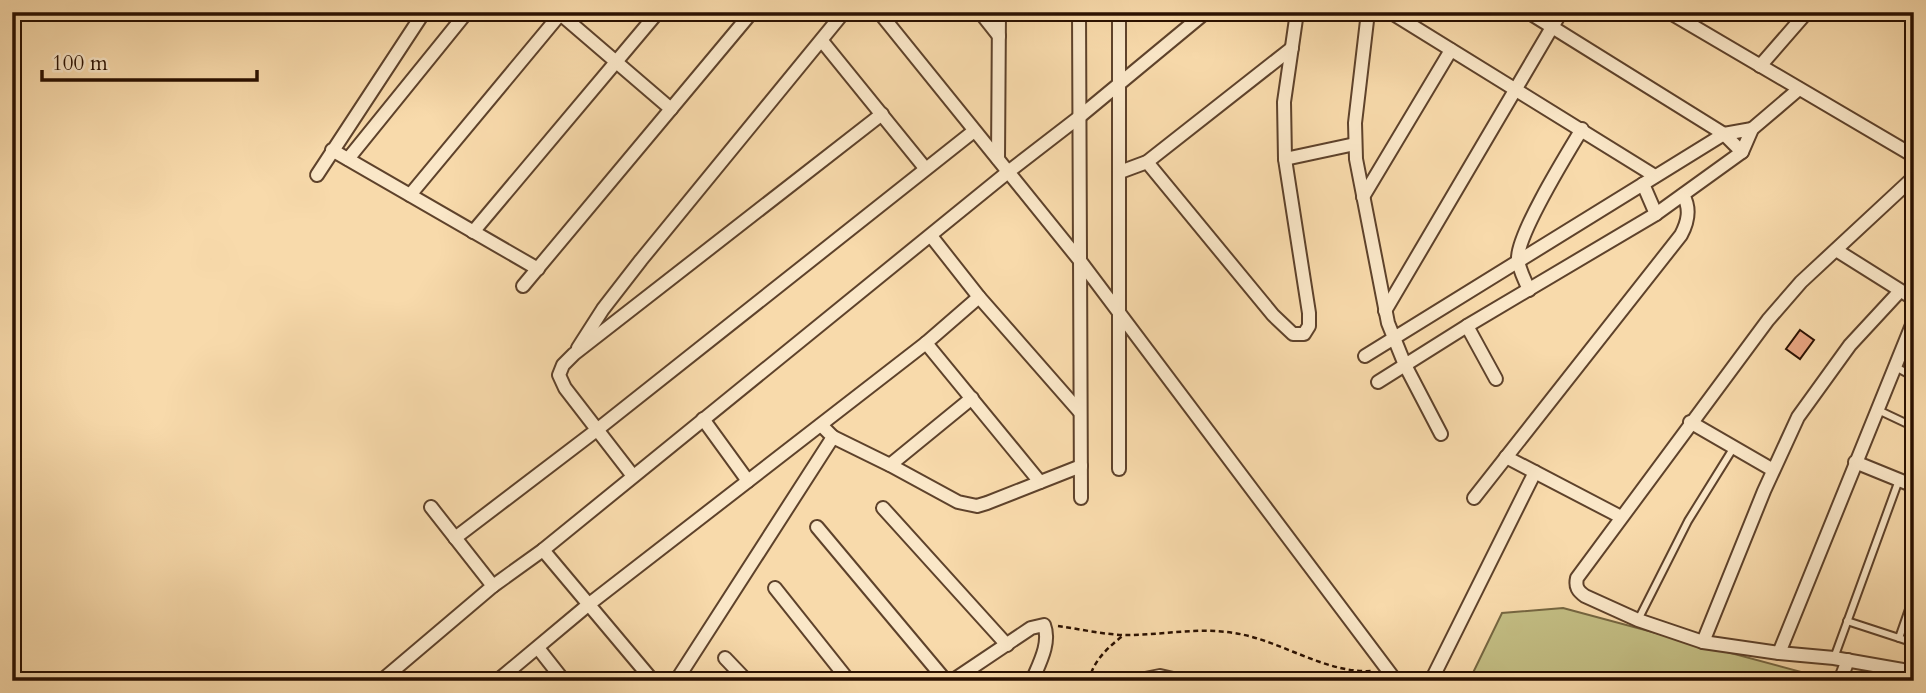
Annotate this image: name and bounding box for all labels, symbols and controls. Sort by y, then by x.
scale bar [42,38,257,82]
text: 100 m [52,49,108,78]

